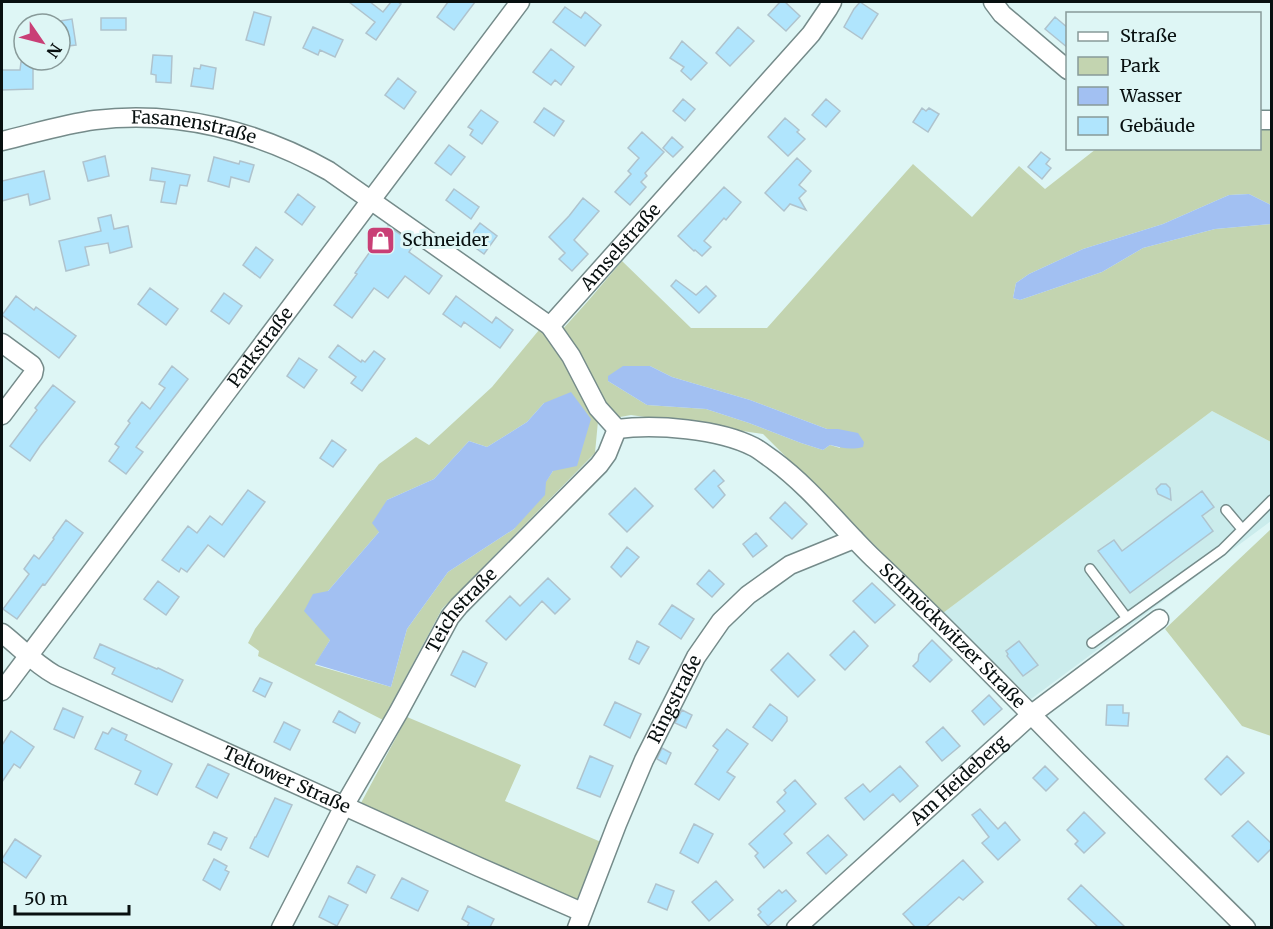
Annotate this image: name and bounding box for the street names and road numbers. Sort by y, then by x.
street label: Fasanenstraße [131,106,259,148]
street label: Amselstraße [575,198,665,296]
street label: Parkstraße [222,302,298,392]
street label: Schmöckwitzer Straße [875,558,1031,713]
street label: Teichstraße [421,563,501,657]
street label: Ringstraße [642,651,706,747]
street label: Am Heideberg [904,730,1012,831]
street label: Teltower Straße [220,741,354,818]

